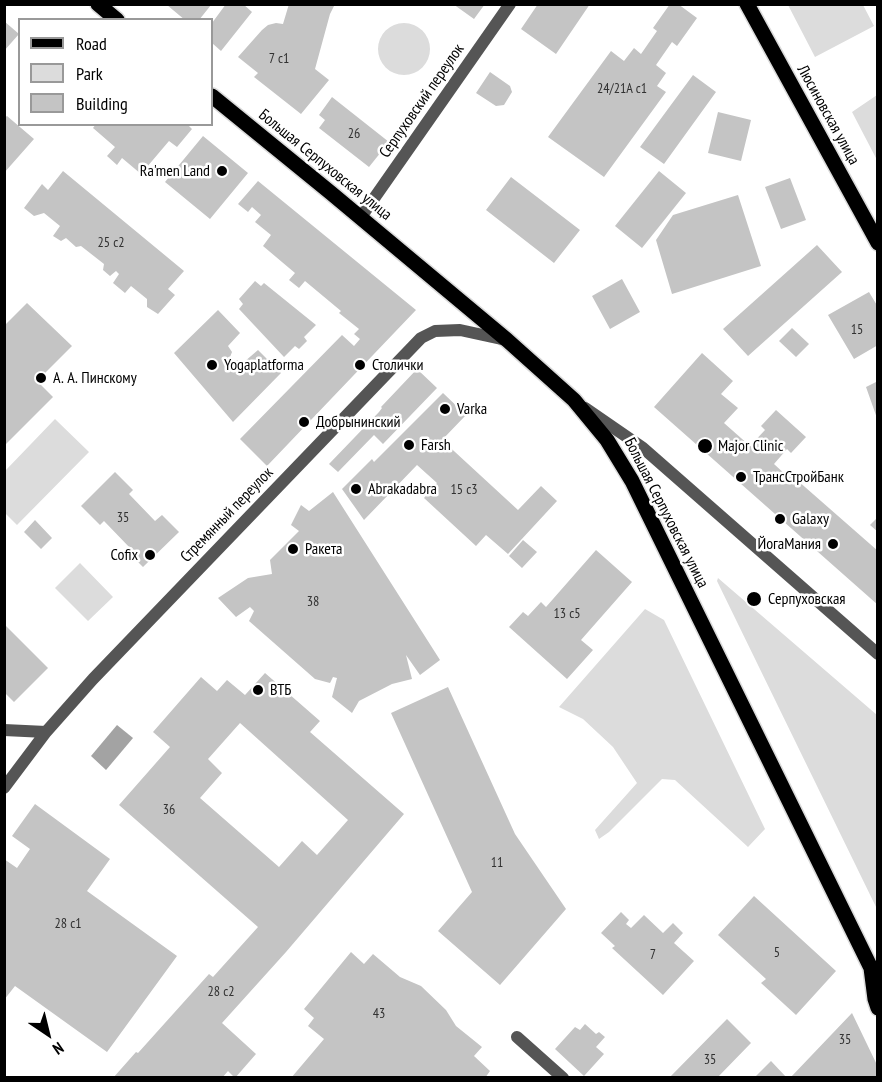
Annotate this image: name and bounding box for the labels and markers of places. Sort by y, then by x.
place label: Ra'men Land [140,161,210,181]
marker: Ra'men Land [215,164,229,178]
place label: Yogaplatforma [224,355,304,375]
place label: Столички [372,355,423,375]
marker: Yogaplatforma [205,358,219,372]
marker: Столички [353,358,367,372]
place label: А. А. Пинскому [53,368,137,388]
marker: А. А. Пинскому [34,371,48,385]
place label: Varka [457,399,487,419]
marker: Varka [438,402,452,416]
place label: Добрынинский [316,412,401,432]
marker: Добрынинский [297,415,311,429]
place label: Farsh [421,435,451,455]
place label: Major Clinic [718,436,783,456]
marker: Major Clinic [696,437,714,455]
marker: Farsh [402,438,416,452]
place label: ТрансСтройБанк [753,467,844,487]
marker: ТрансСтройБанк [734,470,748,484]
place label: Abrakadabra [368,479,437,499]
marker: Abrakadabra [349,482,363,496]
place label: Galaxy [792,509,829,529]
marker: Galaxy [773,512,787,526]
place label: ЙогаМания [757,534,821,554]
marker: ЙогаМания [826,537,840,551]
place label: Ракета [305,539,342,559]
marker: Ракета [286,542,300,556]
place label: Cofix [111,545,138,565]
marker: Cofix [143,548,157,562]
place label: Серпуховская [768,589,846,609]
marker: Серпуховская [745,590,763,608]
place label: ВТБ [270,680,291,700]
marker: ВТБ [251,683,265,697]

